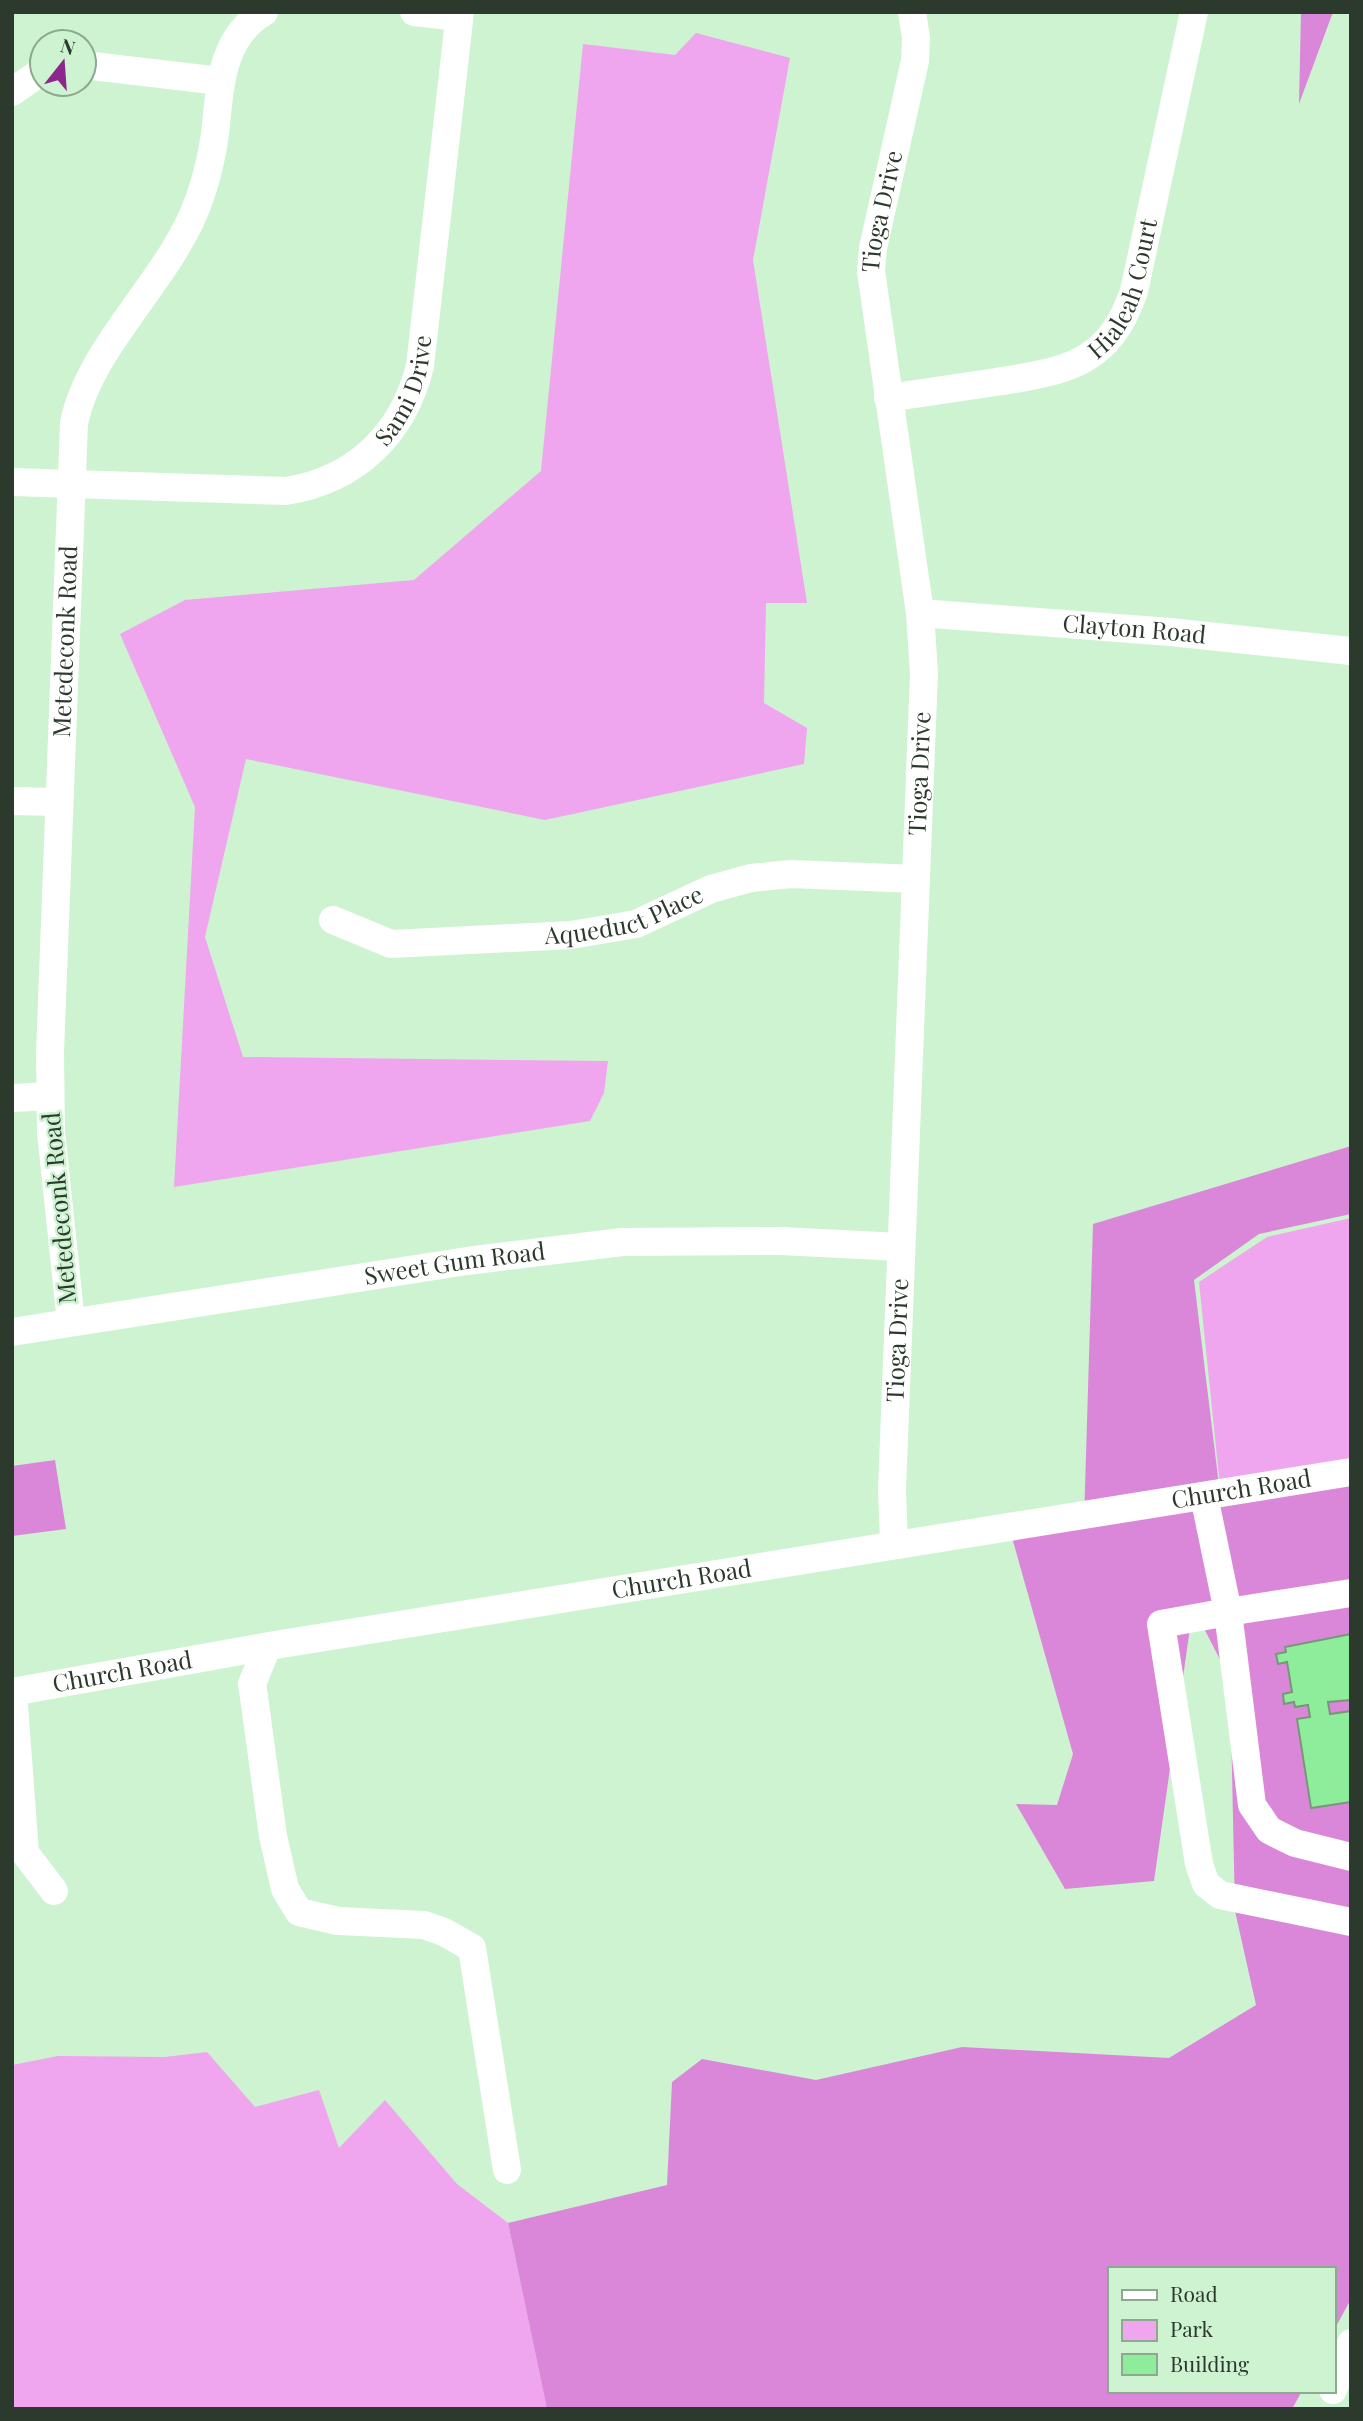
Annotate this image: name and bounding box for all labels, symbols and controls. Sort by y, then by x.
north arrow [28,28,98,98]
text: N [58,31,79,60]
street label: Tioga Drive [853,147,908,273]
street label: Hialeah Court [1080,215,1163,365]
street label: Sami Drive [366,333,437,452]
street label: Metedeconk Road [44,545,83,738]
street label: Clayton Road [1062,606,1208,650]
street label: Tioga Drive [900,711,936,836]
street label: Aqueduct Place [543,877,708,950]
street label: Metedeconk Road [34,1111,82,1305]
street label: Sweet Gum Road [362,1234,547,1291]
street label: Tioga Drive [877,1278,914,1403]
street label: Church Road [1169,1461,1313,1515]
street label: Church Road [609,1551,754,1605]
street label: Church Road [50,1642,194,1698]
legend [1108,2267,1335,2393]
text: Road [1170,2279,1218,2307]
text: Park [1170,2314,1214,2342]
text: Building [1170,2349,1249,2377]

